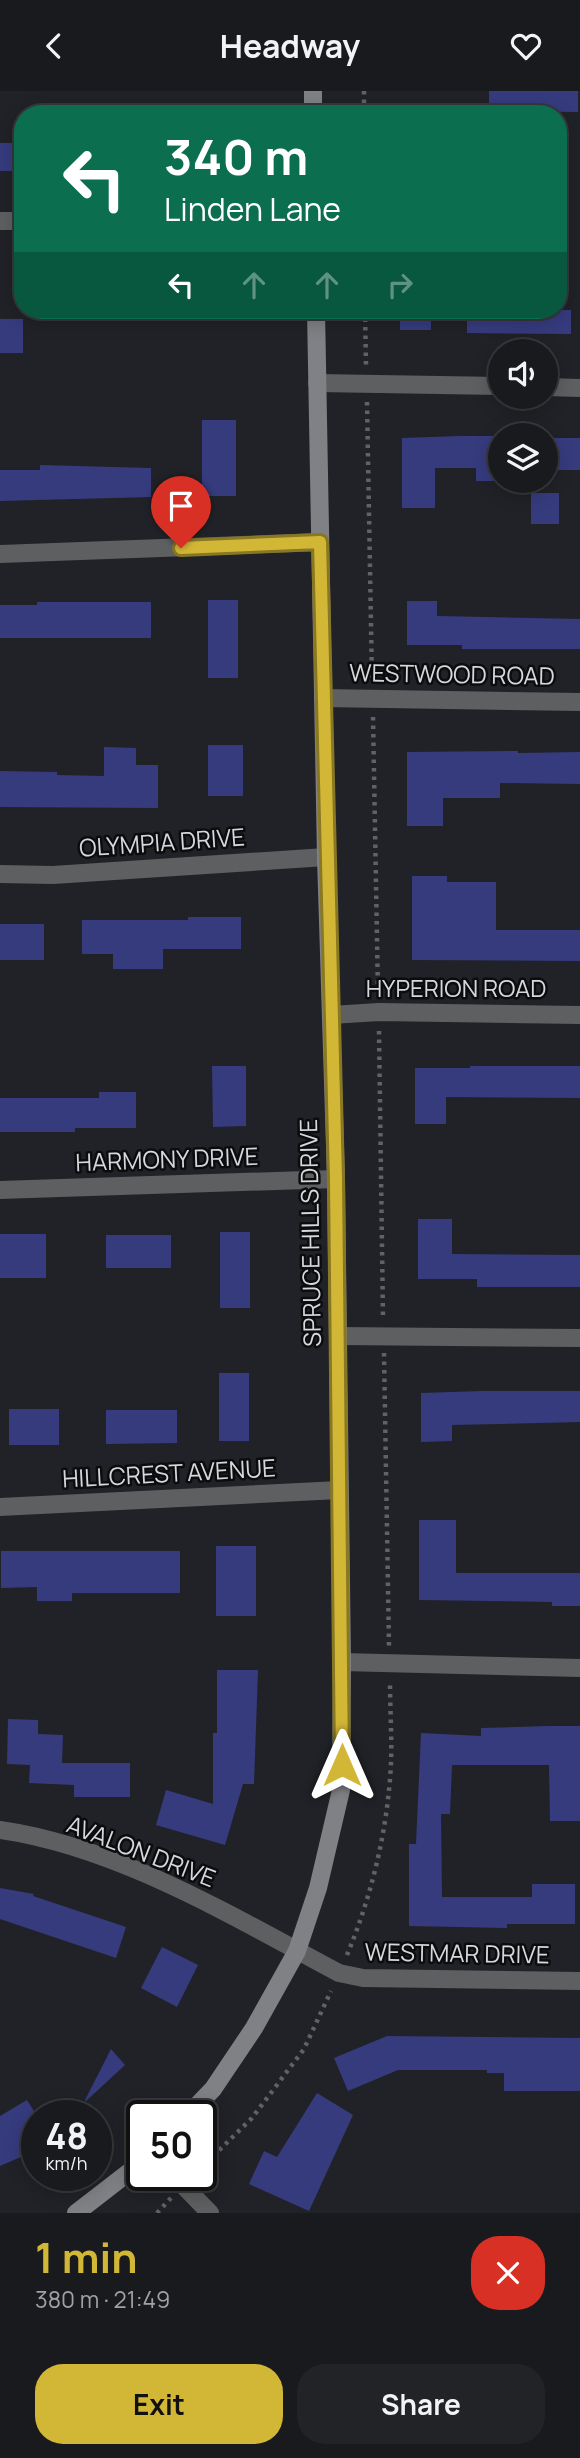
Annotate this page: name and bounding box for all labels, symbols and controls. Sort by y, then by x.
text: Headway [220,24,360,68]
icon: back [35,27,73,65]
icon: heart [507,27,545,65]
text: 340 m [164,123,308,190]
icon: left [49,133,140,224]
text: Linden Lane [164,187,341,231]
icon: left [162,266,200,304]
icon: ahead [235,266,273,304]
icon: ahead [308,266,346,304]
icon: right [381,266,419,304]
map controls [488,339,558,493]
button: sound [488,339,558,409]
button: layers [488,423,558,493]
pin [151,476,211,548]
icon: arrive [162,487,200,525]
street label: WESTWOOD ROAD [349,655,555,692]
street label: OLYMPIA DRIVE [78,819,246,864]
street label: HYPERION ROAD [366,971,546,1004]
street label: SPRUCE HILLS DRIVE [291,1119,328,1347]
street label: HARMONY DRIVE [75,1139,259,1178]
street label: HILLCREST AVENUE [61,1450,276,1495]
position arrow [305,1728,379,1802]
street label: AVALON DRIVE [62,1807,221,1894]
street label: WESTMAR DRIVE [364,1934,550,1971]
speed limit sign: 50 [126,2100,217,2191]
text: 48 [45,2112,88,2160]
text: km/h [46,2151,87,2175]
text: 1 min [35,2228,138,2286]
button: close [471,2236,545,2310]
text: 380 m · 21:49 [35,2283,170,2315]
button: Exit [35,2364,283,2444]
button: Share [297,2364,545,2444]

